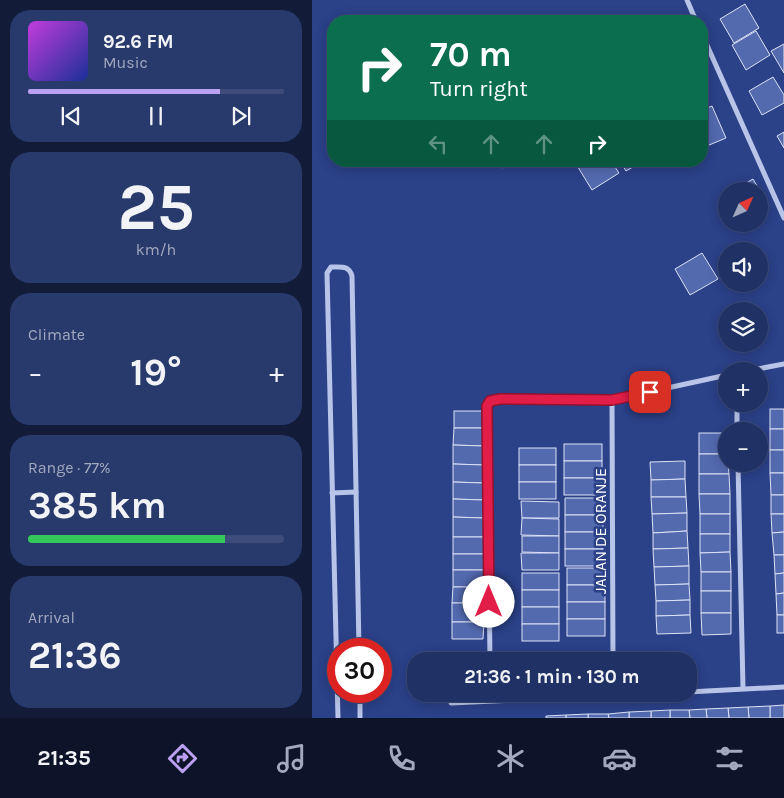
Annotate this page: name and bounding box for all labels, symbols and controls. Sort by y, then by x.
text: 92.6 FM [103,31,174,53]
text: 70 m [430,34,512,75]
icon: right [347,35,412,100]
text: Music [103,53,148,72]
text: Turn right [430,76,528,102]
icon: previous [57,102,85,130]
icon: pause [142,102,170,130]
icon: next [227,102,255,130]
icon: left [424,130,452,158]
icon: ahead [477,130,505,158]
icon: ahead [530,130,558,158]
icon: right [583,130,611,158]
text: 25 [117,169,195,245]
north arrow [718,182,768,232]
map controls [718,182,768,472]
text: km/h [136,240,176,259]
button: sound [718,242,768,292]
button: layers [718,302,768,352]
text: Climate [28,325,85,344]
text: 19° [130,350,182,395]
text: − [28,356,43,389]
text: + [269,356,284,389]
button: + [718,362,768,412]
pin [629,371,671,413]
icon: arrive [636,378,664,406]
button: − [718,422,768,472]
text: Range · 77% [28,458,111,477]
street label: JALAN DE ORANJE [591,468,610,594]
text: 385 km [28,483,166,528]
position arrow [462,575,514,627]
text: Arrival [28,608,75,627]
text: 21:36 [28,633,121,678]
speed limit sign: 30 [327,638,392,703]
text: 21:36 · 1 min · 130 m [464,666,640,688]
icon: directions [165,741,200,776]
icon: music [274,741,309,776]
icon: phone [384,741,419,776]
icon: climate [493,741,528,776]
icon: car [602,741,637,776]
icon: filters [712,741,747,776]
text: 21:35 [37,745,91,771]

